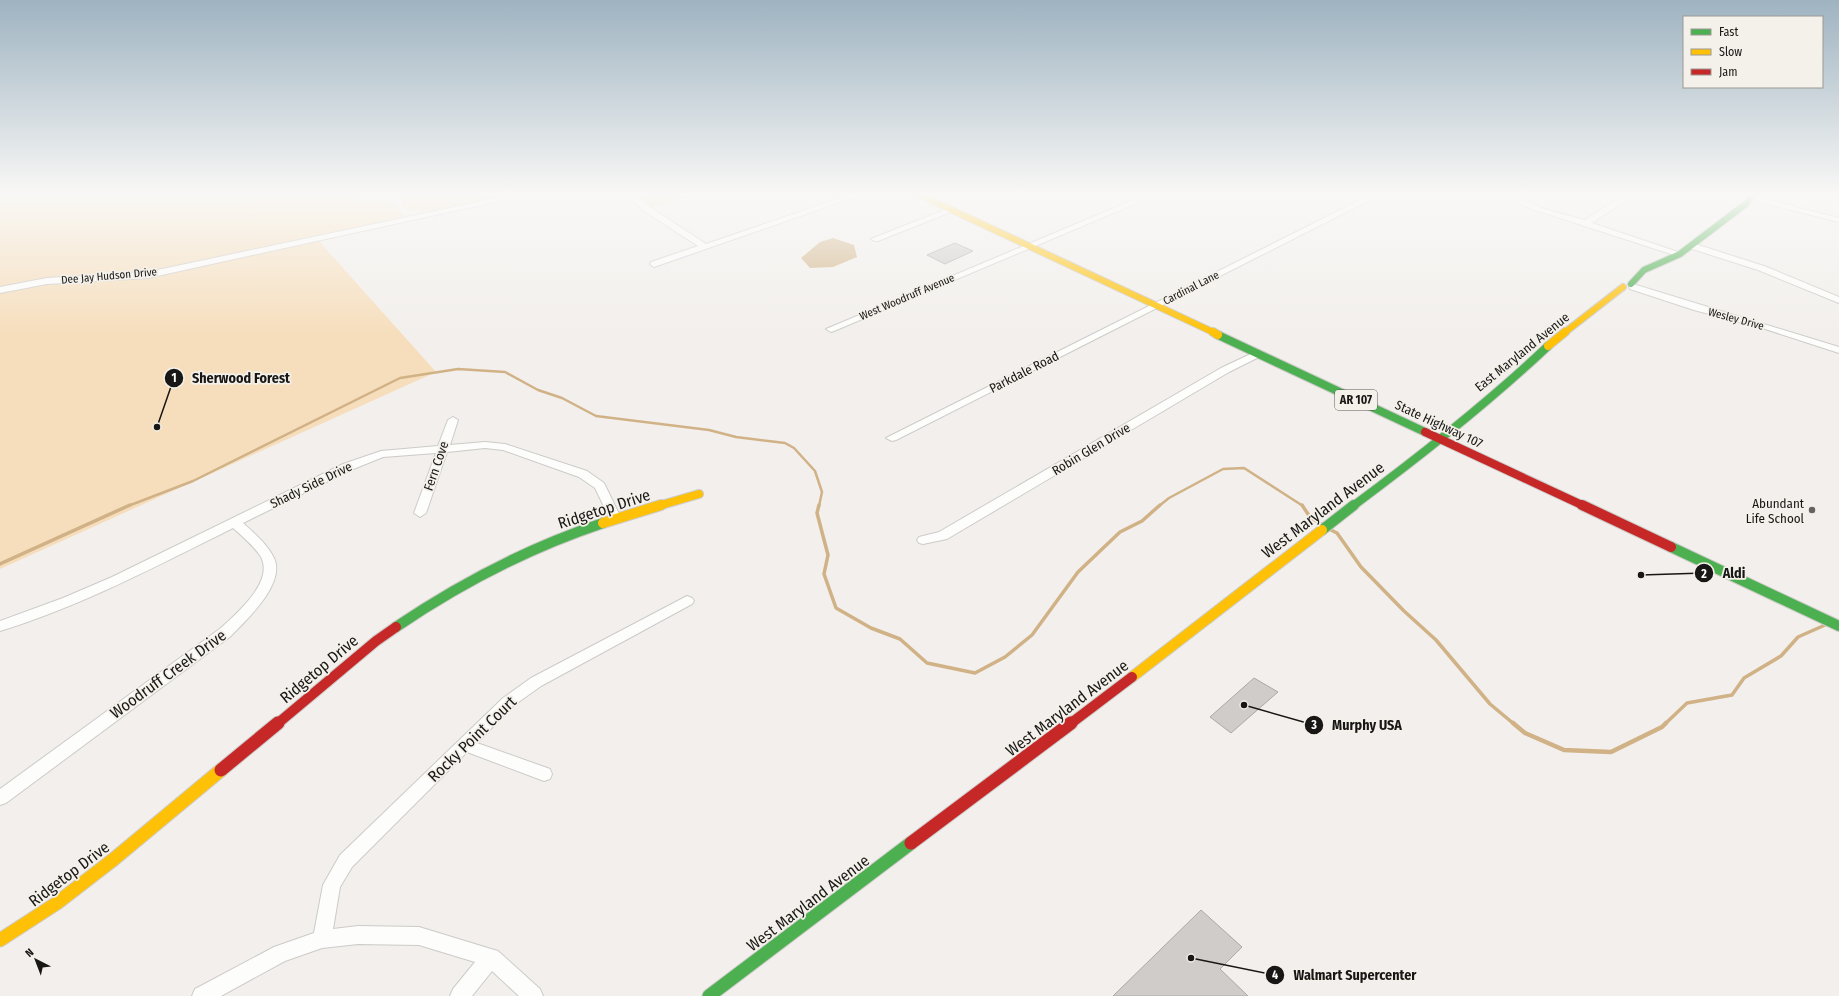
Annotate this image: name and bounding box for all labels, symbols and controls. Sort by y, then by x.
legend [1683,16,1823,88]
text: Fast [1719,25,1738,39]
text: Slow [1719,45,1742,59]
text: Jam [1719,65,1737,79]
street label: Dee Jay Hudson Drive [61,265,157,287]
street label: Cardinal Lane [1161,268,1221,308]
street label: West Woodruff Avenue [858,271,956,323]
street label: Wesley Drive [1707,305,1765,333]
street label: East Maryland Avenue [1472,309,1572,395]
street label: Parkdale Road [987,348,1061,396]
callout: Sherwood Forest [164,365,298,391]
text: Sherwood Forest [192,370,291,387]
text: 1 [171,371,177,385]
road number: AR 107 [1335,390,1377,410]
street label: State Highway 107 [1393,397,1485,451]
street label: Robin Glen Drive [1049,420,1133,478]
street label: Fern Cove [421,439,451,493]
street label: West Maryland Avenue [1258,458,1388,562]
street label: Shady Side Drive [268,459,354,511]
street label: Ridgetop Drive [555,485,653,533]
place label: Abundant Life School [1746,496,1805,526]
marker: Abundant Life School [1807,505,1817,515]
callout: Aldi [1694,560,1753,586]
text: Aldi [1722,565,1746,582]
text: 2 [1700,567,1707,581]
street label: Woodruff Creek Drive [106,626,230,722]
street label: Ridgetop Drive [276,631,362,707]
street label: West Maryland Avenue [1002,656,1132,760]
street label: Rocky Point Court [424,692,521,786]
callout: Murphy USA [1304,712,1410,738]
text: Murphy USA [1332,717,1402,734]
text: 3 [1310,718,1317,732]
street label: Ridgetop Drive [25,837,113,910]
street label: West Maryland Avenue [743,851,873,955]
north arrow [16,940,56,980]
text: N [23,946,36,960]
callout: Walmart Supercenter [1265,962,1424,988]
text: Walmart Supercenter [1294,967,1417,984]
text: 4 [1272,968,1278,982]

